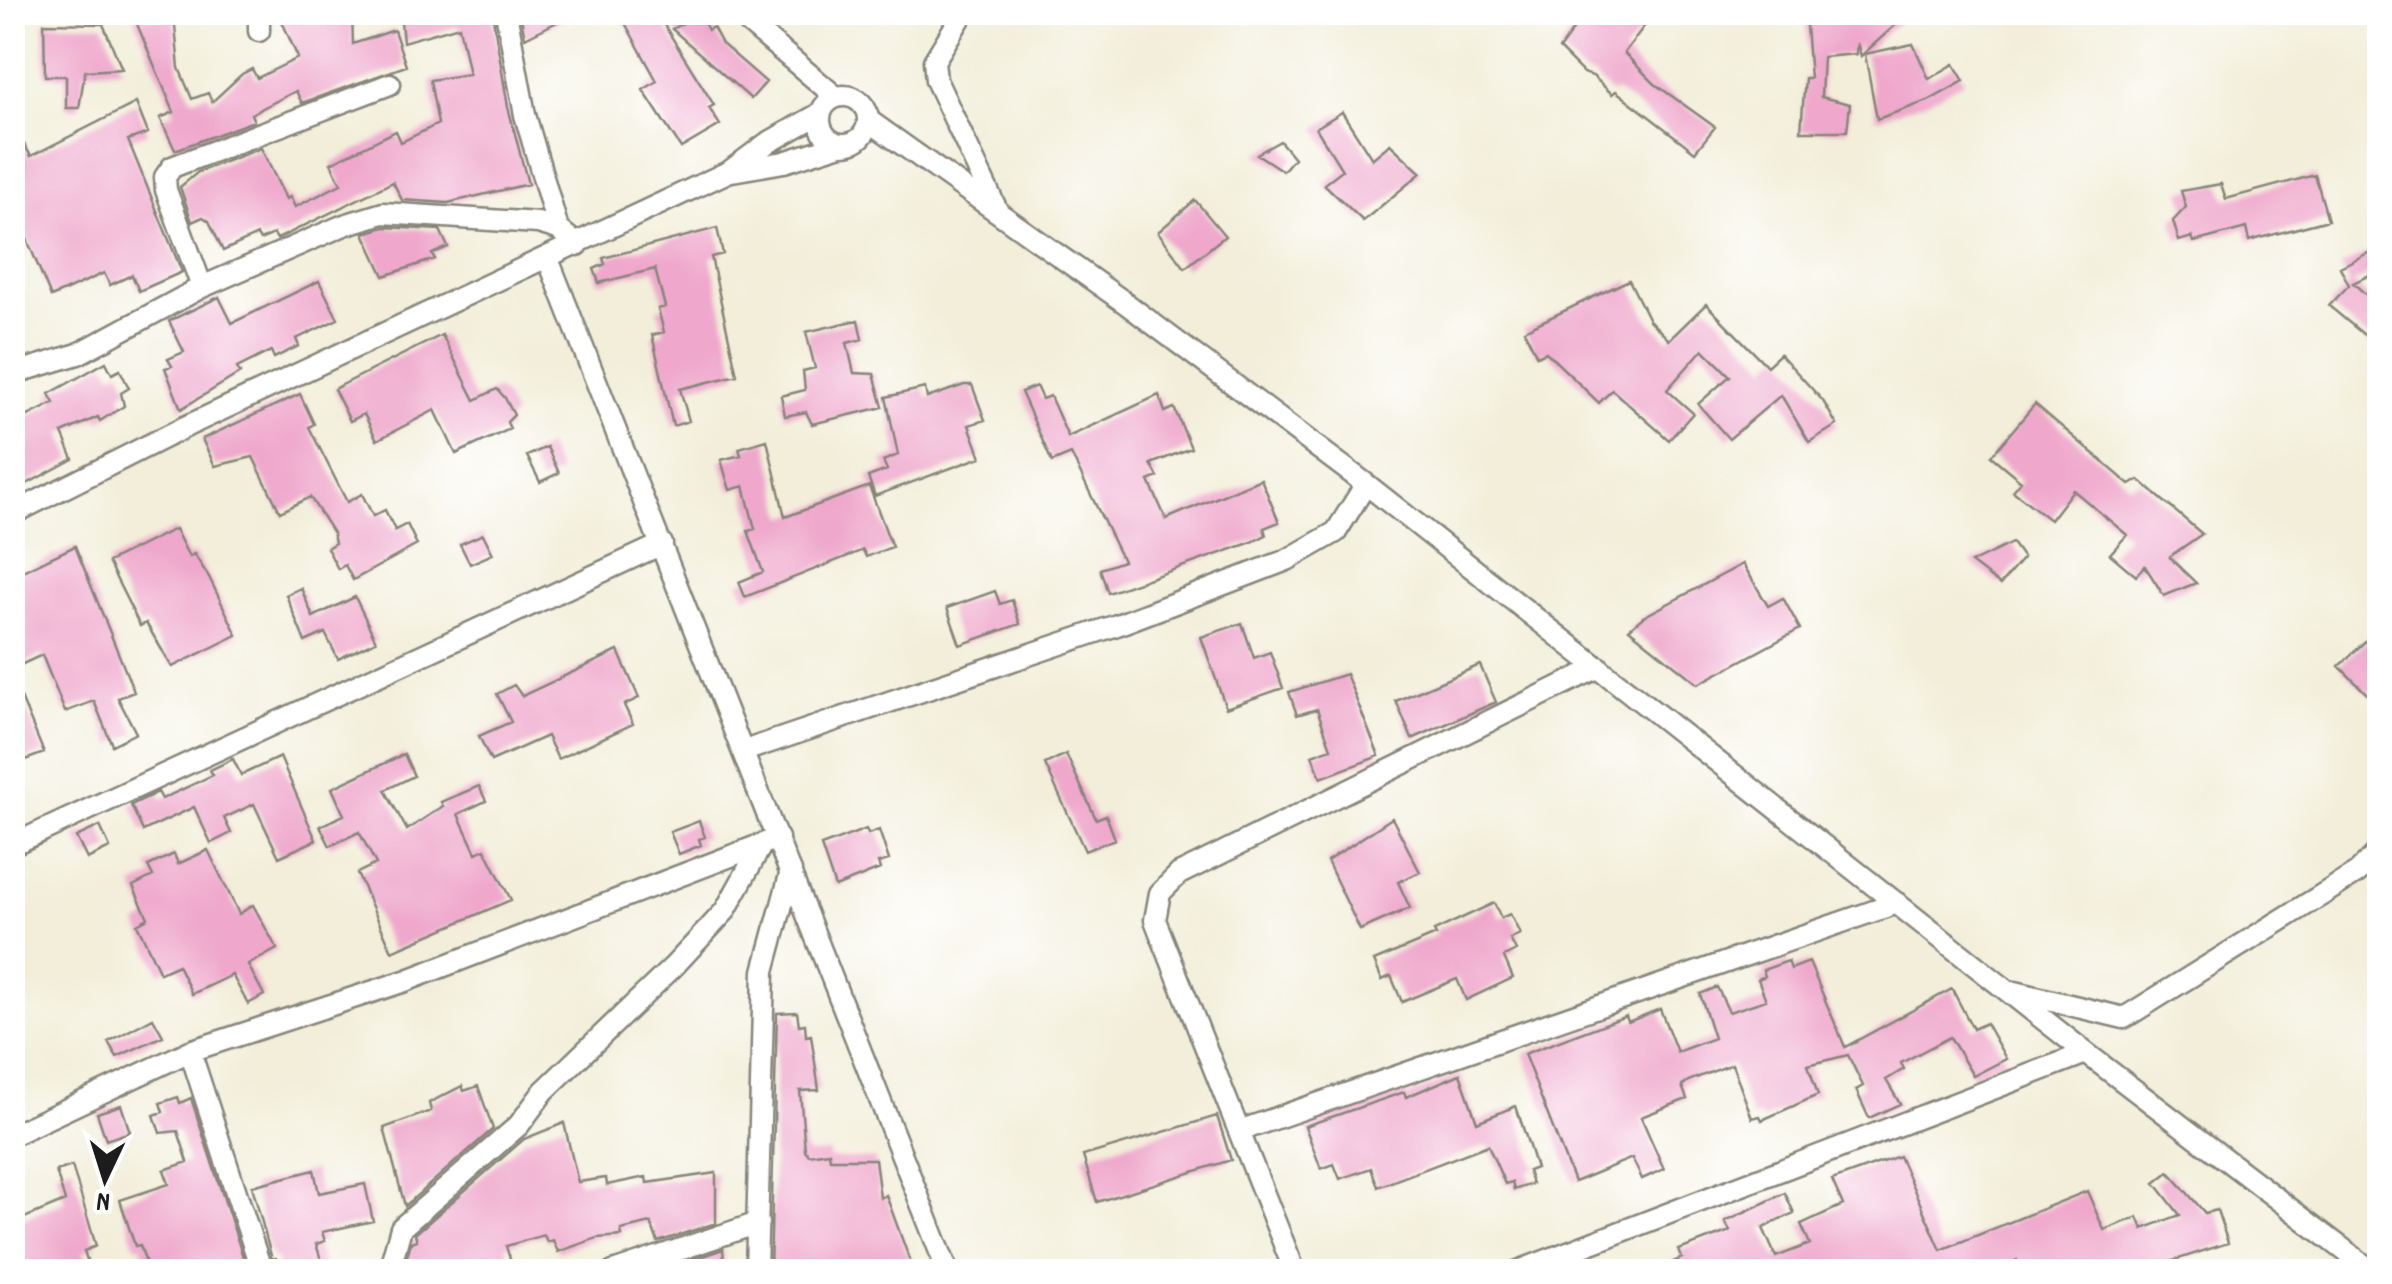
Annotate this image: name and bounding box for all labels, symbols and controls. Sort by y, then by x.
north arrow [55,1129,155,1229]
text: N [95,1179,112,1219]

